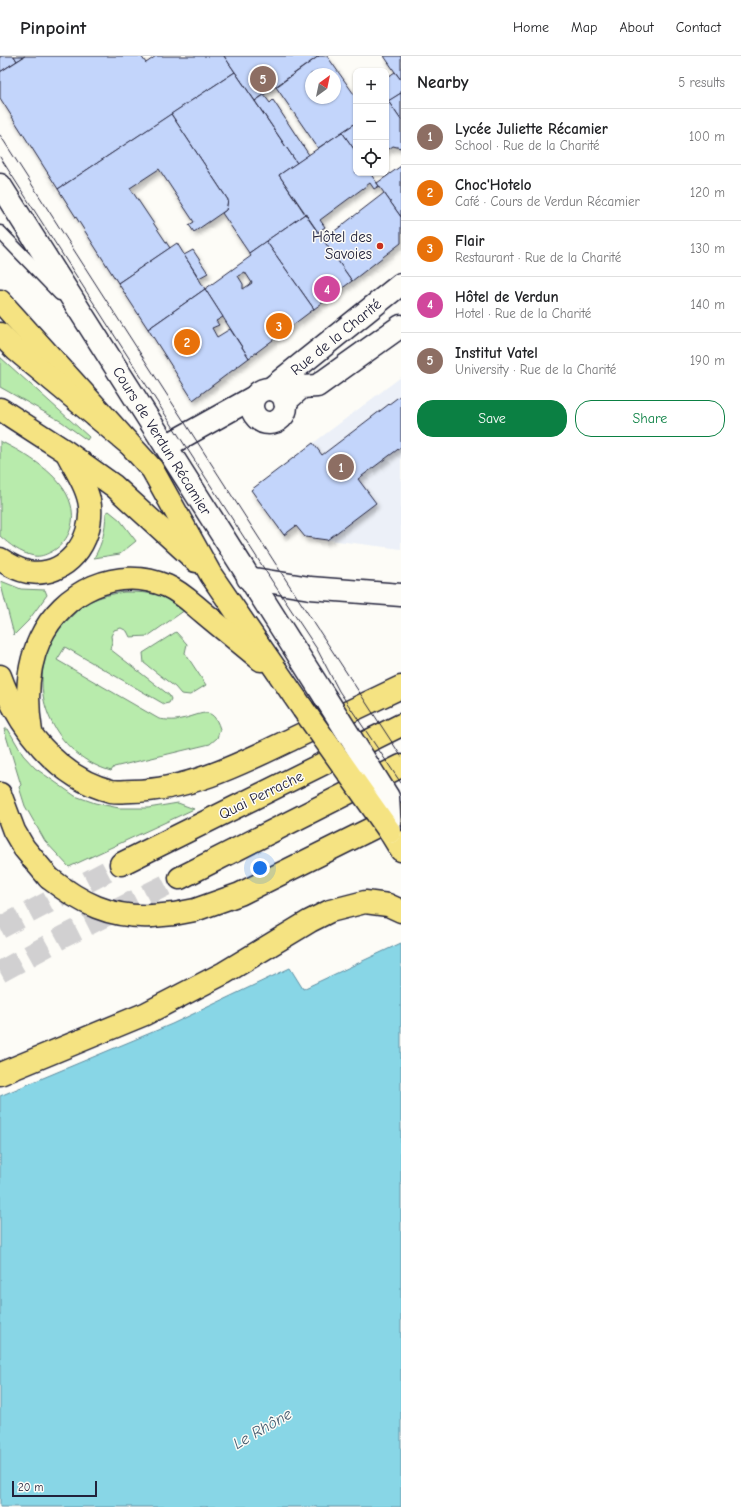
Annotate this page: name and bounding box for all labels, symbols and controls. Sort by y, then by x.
text: Pinpoint [20,17,86,39]
text: Home [513,19,549,36]
text: Map [571,19,597,36]
text: About [619,19,654,36]
text: Contact [676,19,721,36]
pin: 5 [250,64,276,94]
north arrow [305,68,341,104]
map controls [353,68,389,176]
button: + [353,68,389,104]
text: Nearby [417,73,468,92]
text: 5 results [678,75,725,90]
button: − [353,104,389,140]
text: Lycée Juliette Récamier [455,120,608,138]
text: 1 [427,129,433,144]
text: 100 m [689,129,725,144]
text: School · Rue de la Charité [455,138,600,153]
button: locate [353,140,389,176]
text: Choc'Hotelo [455,176,531,194]
text: 2 [427,185,433,200]
text: 120 m [690,185,725,200]
text: Café · Cours de Verdun Récamier [455,194,640,209]
place label: Hôtel des Savoies [312,228,372,263]
text: Flair [455,232,485,250]
marker: Hôtel des Savoies [375,241,385,251]
text: 3 [427,241,433,256]
text: 130 m [690,241,725,256]
text: Restaurant · Rue de la Charité [455,250,621,265]
pin: 4 [314,274,340,304]
text: Hôtel de Verdun [455,288,559,306]
street label: Rue de la Charité [287,295,385,379]
text: 4 [427,297,433,312]
text: 140 m [691,297,725,312]
text: Hotel · Rue de la Charité [455,306,591,321]
pin: 3 [266,311,292,341]
pin: 2 [174,327,200,357]
text: Institut Vatel [455,344,538,362]
text: 5 [427,353,433,368]
text: 190 m [690,353,725,368]
text: University · Rue de la Charité [455,362,616,377]
street label: Cours de Verdun Récamier [109,363,215,519]
button: Save [417,400,567,437]
button: Share [575,400,725,437]
pin: 1 [328,452,354,482]
street label: Quai Perrache [216,767,307,823]
your location [250,858,270,878]
water label: Le Rhône [230,1405,295,1453]
scale bar [12,1479,97,1498]
text: 20 m [18,1481,43,1494]

